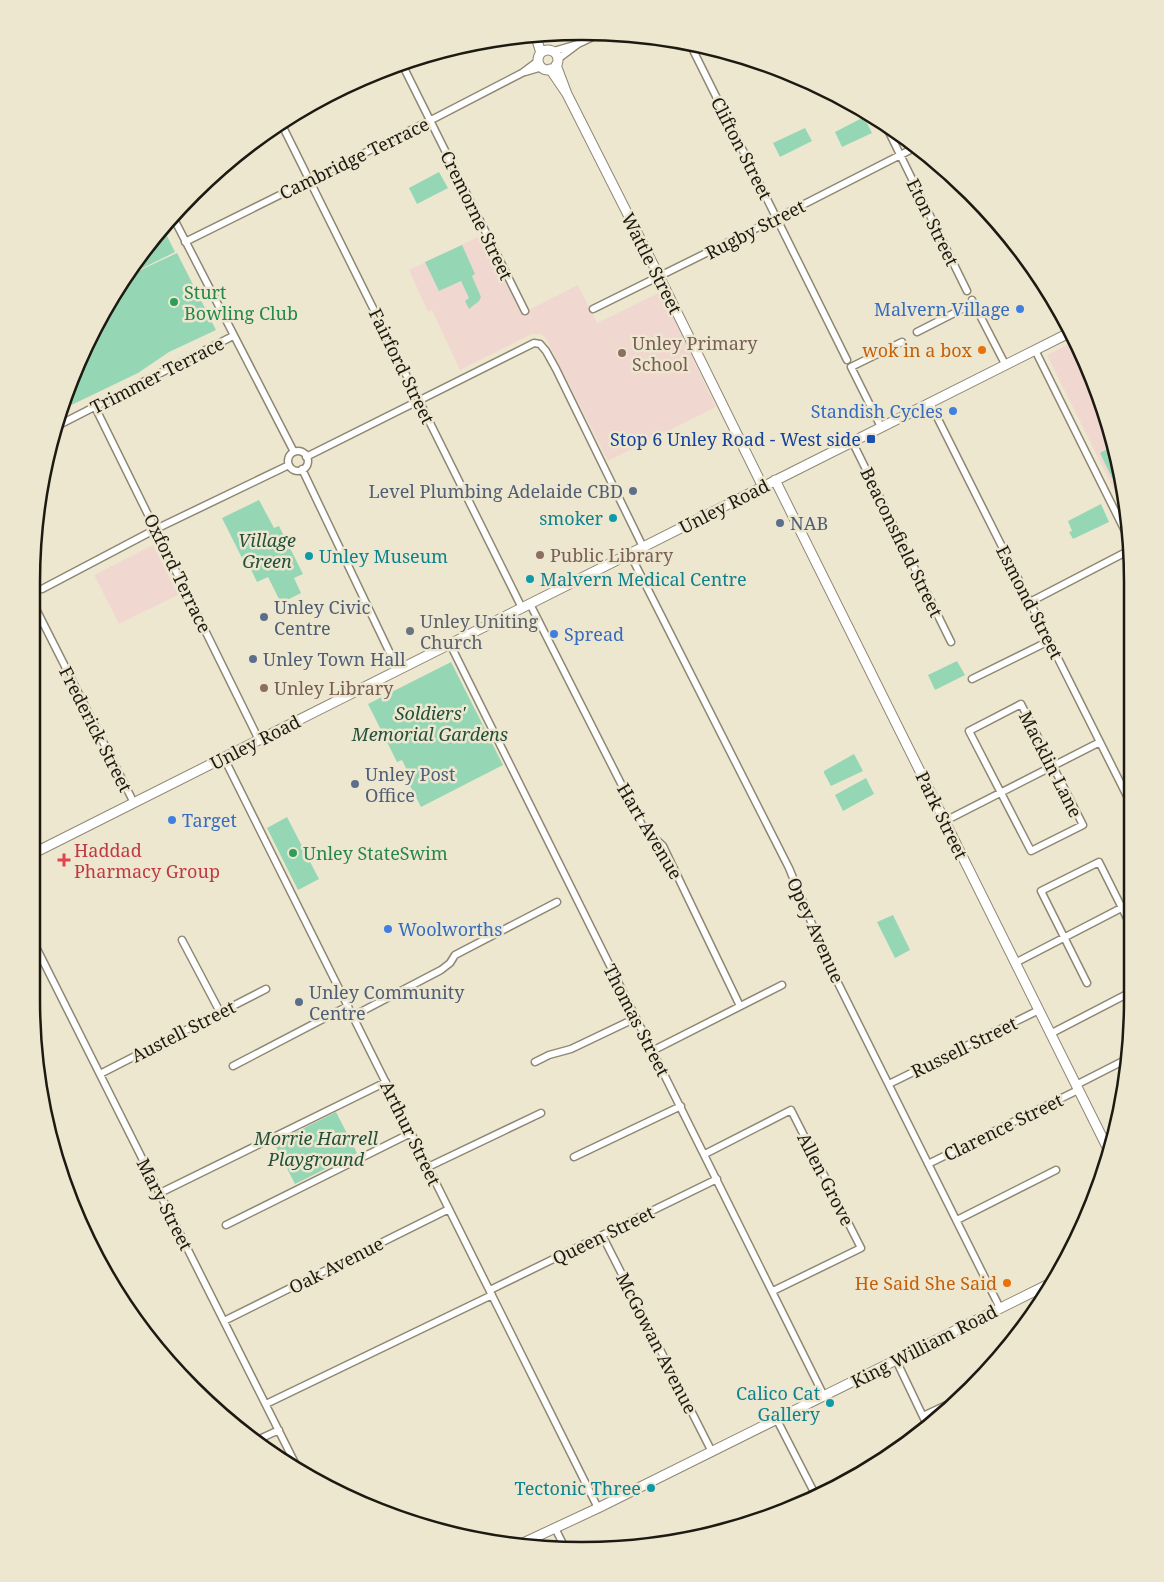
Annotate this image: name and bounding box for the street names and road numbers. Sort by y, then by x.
street label: Clifton Street [706,93,778,203]
street label: Cambridge Terrace [275,111,433,205]
street label: Cremorne Street [435,146,519,284]
street label: Eton Street [902,174,964,270]
street label: Rugby Street [701,194,809,264]
street label: Wattle Street [616,208,688,318]
street label: Fairford Street [364,304,440,428]
street label: Trimmer Terrace [86,331,228,419]
street label: Beaconsfield Street [855,463,949,621]
street label: Unley Road [675,473,773,539]
street label: Oxford Terrace [139,509,217,637]
street label: Esmond Street [991,541,1069,663]
street label: Frederick Street [54,662,138,796]
street label: Macklin Lane [1014,707,1088,821]
street label: Unley Road [206,709,304,775]
street label: Park Street [910,767,974,863]
street label: Hart Avenue [612,778,688,884]
street label: Opey Avenue [782,873,850,987]
street label: Thomas Street [598,960,676,1080]
street label: Austell Street [127,994,239,1068]
street label: Russell Street [907,1011,1021,1083]
street label: Arthur Street [375,1077,447,1189]
street label: Clarence Street [939,1088,1067,1166]
street label: Allen Grove [792,1128,860,1230]
street label: Mary Street [131,1154,199,1254]
street label: Queen Street [548,1200,658,1270]
street label: Oak Avenue [285,1231,387,1299]
street label: McGowan Avenue [611,1268,703,1418]
street label: King William Road [847,1299,1001,1393]

